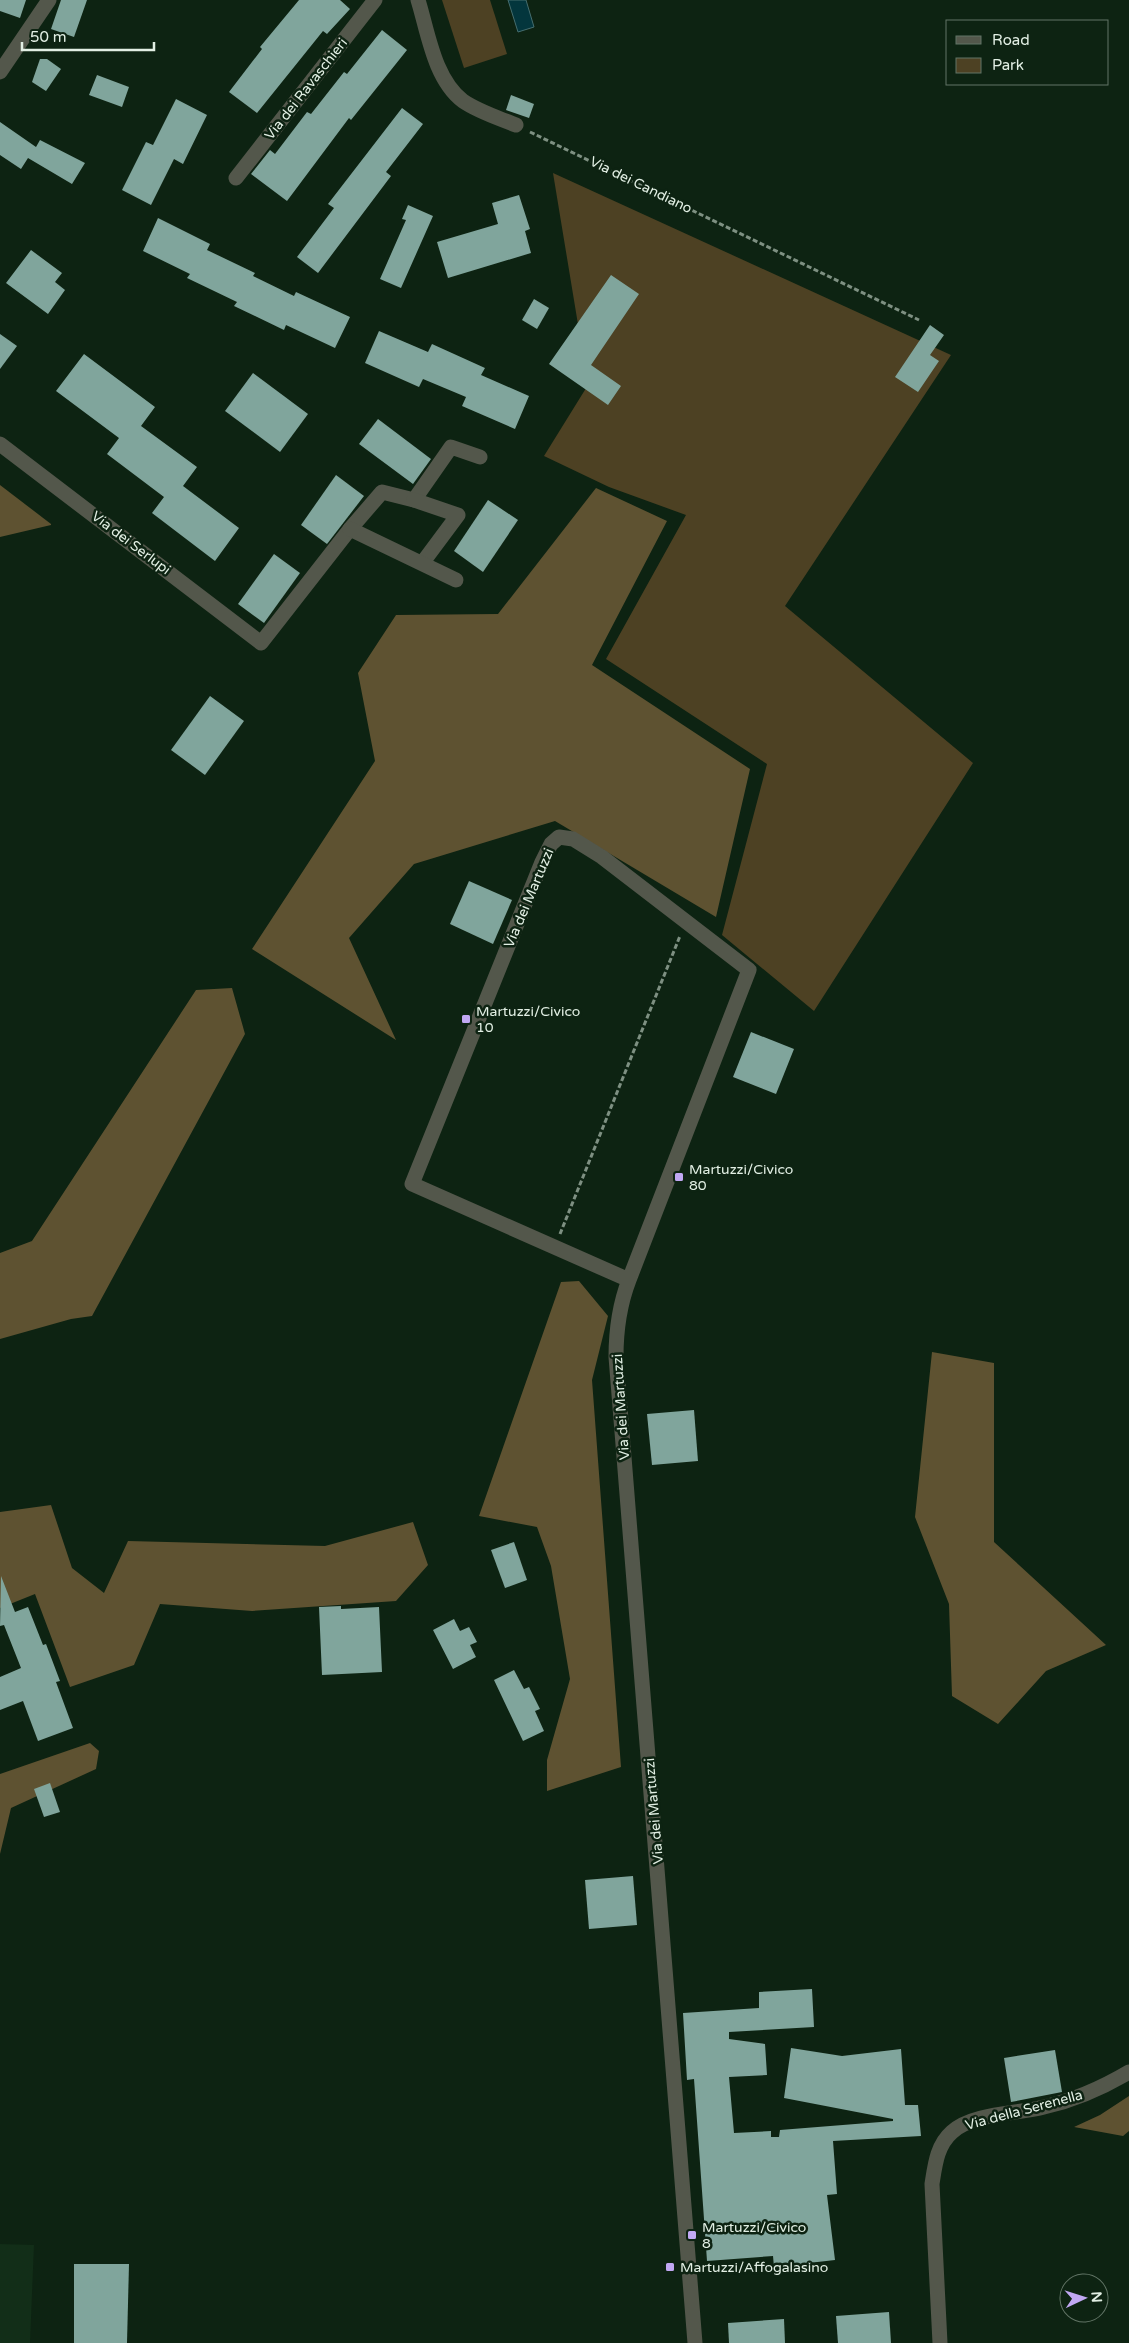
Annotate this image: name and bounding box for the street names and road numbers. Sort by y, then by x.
street label: Via dei Ravaschieri [261,35,351,143]
street label: Via dei Candiano [587,153,695,217]
street label: Via dei Serlupi [88,508,174,578]
street label: Via dei Martuzzi [500,846,558,950]
street label: Via dei Martuzzi [609,1353,633,1461]
street label: Via dei Martuzzi [641,1757,667,1865]
street label: Via della Serenella [963,2086,1085,2134]

